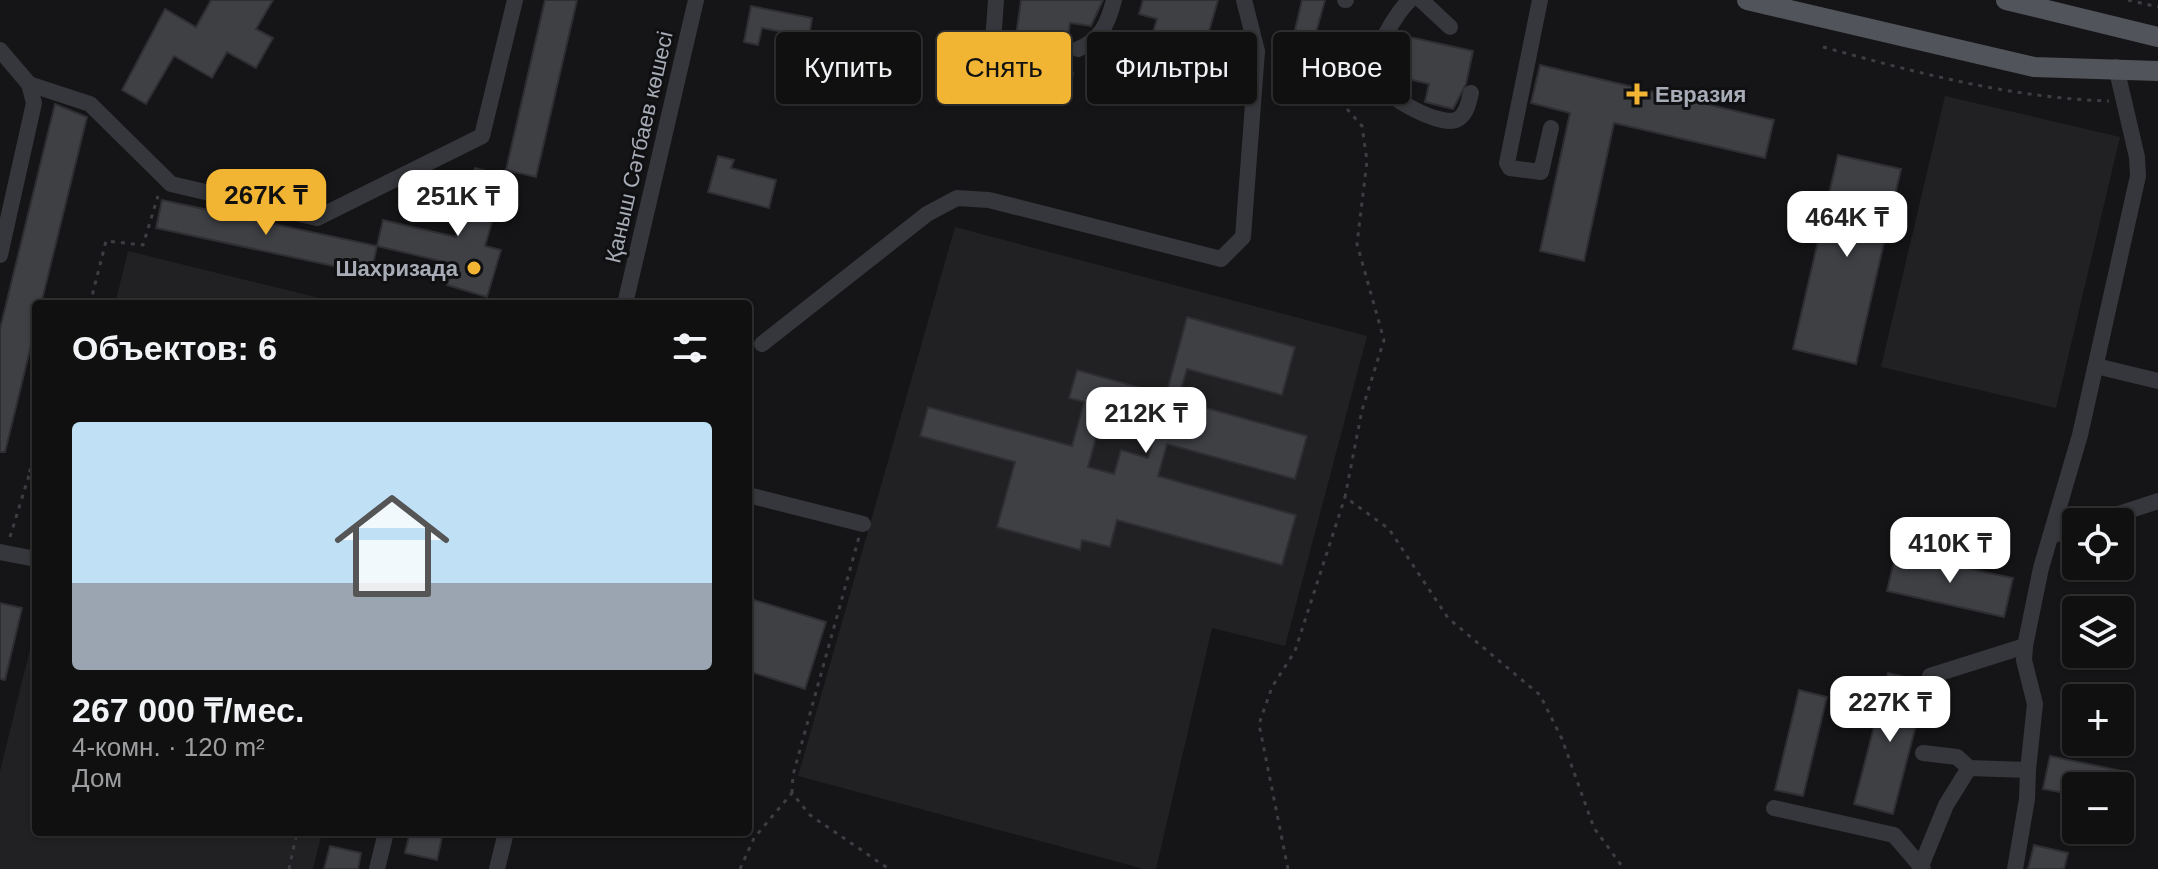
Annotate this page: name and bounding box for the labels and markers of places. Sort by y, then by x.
place label: Евразия [1655,82,1746,107]
marker: Евразия [1626,83,1648,105]
pin: 267K ₸ [201,169,331,237]
pin: 251K ₸ [393,170,523,238]
pin: 464K ₸ [1782,191,1912,259]
place label: Шахризада [335,256,459,281]
marker: Шахризада [465,259,483,277]
pin: 212K ₸ [1081,387,1211,455]
pin: 410K ₸ [1885,517,2015,585]
pin: 227K ₸ [1825,676,1955,744]

